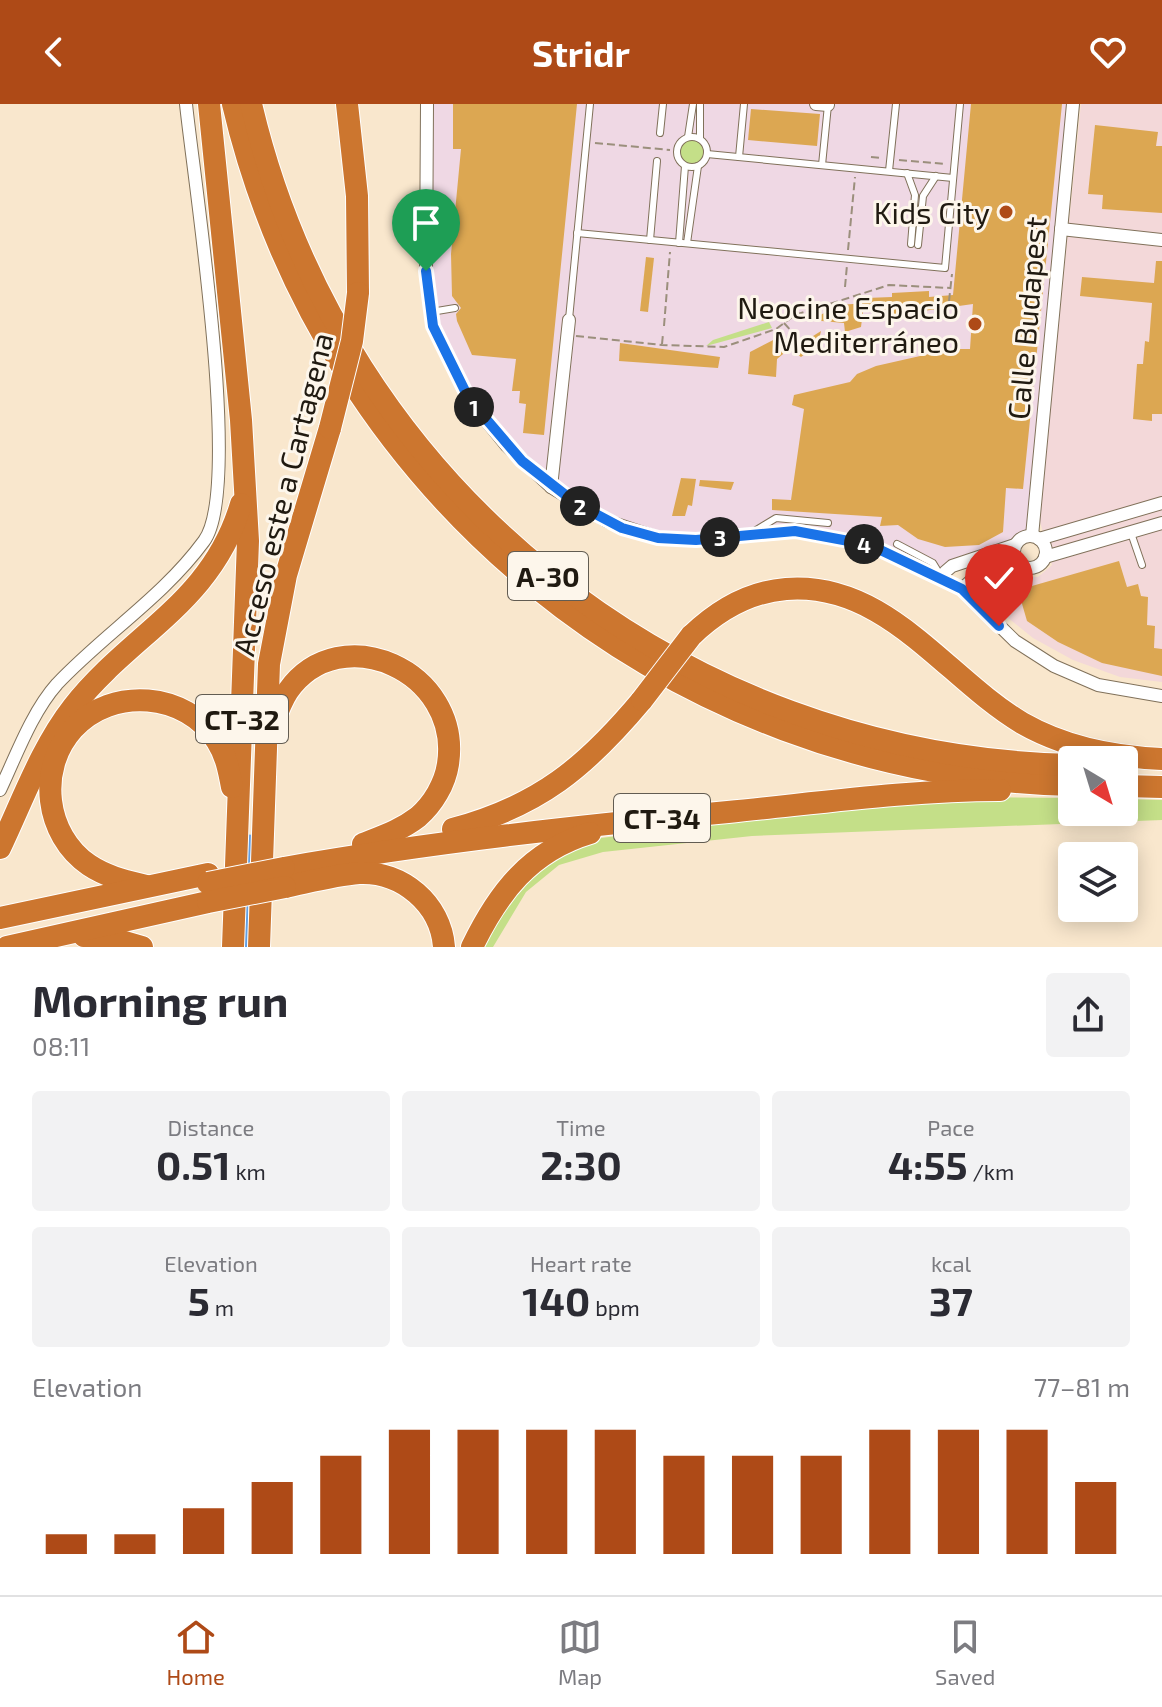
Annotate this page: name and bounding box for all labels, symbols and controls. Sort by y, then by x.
icon: back [32,30,76,74]
icon: heart [1086,30,1130,74]
text: Stridr [532,31,630,74]
pin [392,189,460,271]
place label: Kids City [874,194,990,230]
icon: arrive [404,201,448,245]
marker: Kids City [997,203,1015,221]
street label: Calle Budapest [999,215,1053,421]
place label: Neocine Espacio Mediterráneo [737,289,959,359]
marker: Neocine Espacio Mediterráneo [966,315,984,333]
street label: Acceso este a Cartagena [224,329,340,659]
pin: 1 [454,387,494,427]
text: 1 [469,394,479,420]
pin: 2 [560,486,600,526]
text: 2 [574,493,586,519]
pin: 3 [700,517,740,557]
text: 3 [714,524,726,550]
pin: 4 [844,524,884,564]
text: 4 [857,531,871,557]
pin [965,544,1033,626]
road number: A-30 [508,552,588,600]
icon: check [977,556,1021,600]
road number: CT-32 [196,695,288,743]
north arrow [1058,746,1138,826]
map controls [1058,746,1138,922]
road number: CT-34 [614,794,710,842]
button: layers [1058,842,1138,922]
text: Morning run [32,973,288,1026]
button: share [1046,973,1130,1057]
text: 08:11 [32,1030,90,1061]
text: Distance [168,1114,254,1140]
text: Time [556,1114,606,1140]
text: Pace [927,1114,975,1140]
text: 0.51 [156,1140,230,1188]
text: 2:30 [540,1140,622,1188]
text: 4:55 [888,1140,968,1188]
text: km [230,1158,266,1184]
text: /km [968,1158,1014,1184]
text: Elevation [164,1250,258,1276]
text: Heart rate [530,1250,632,1276]
text: kcal [931,1250,971,1276]
text: 5 [188,1276,210,1324]
text: 140 [522,1276,590,1324]
text: 37 [929,1276,973,1324]
text: m [210,1294,234,1320]
text: bpm [590,1294,640,1320]
text: Elevation [32,1371,142,1402]
text: 77–81 m [1034,1371,1130,1402]
tab: Home [167,1615,225,1689]
tab: Map [558,1615,602,1689]
tab: Saved [935,1615,995,1689]

